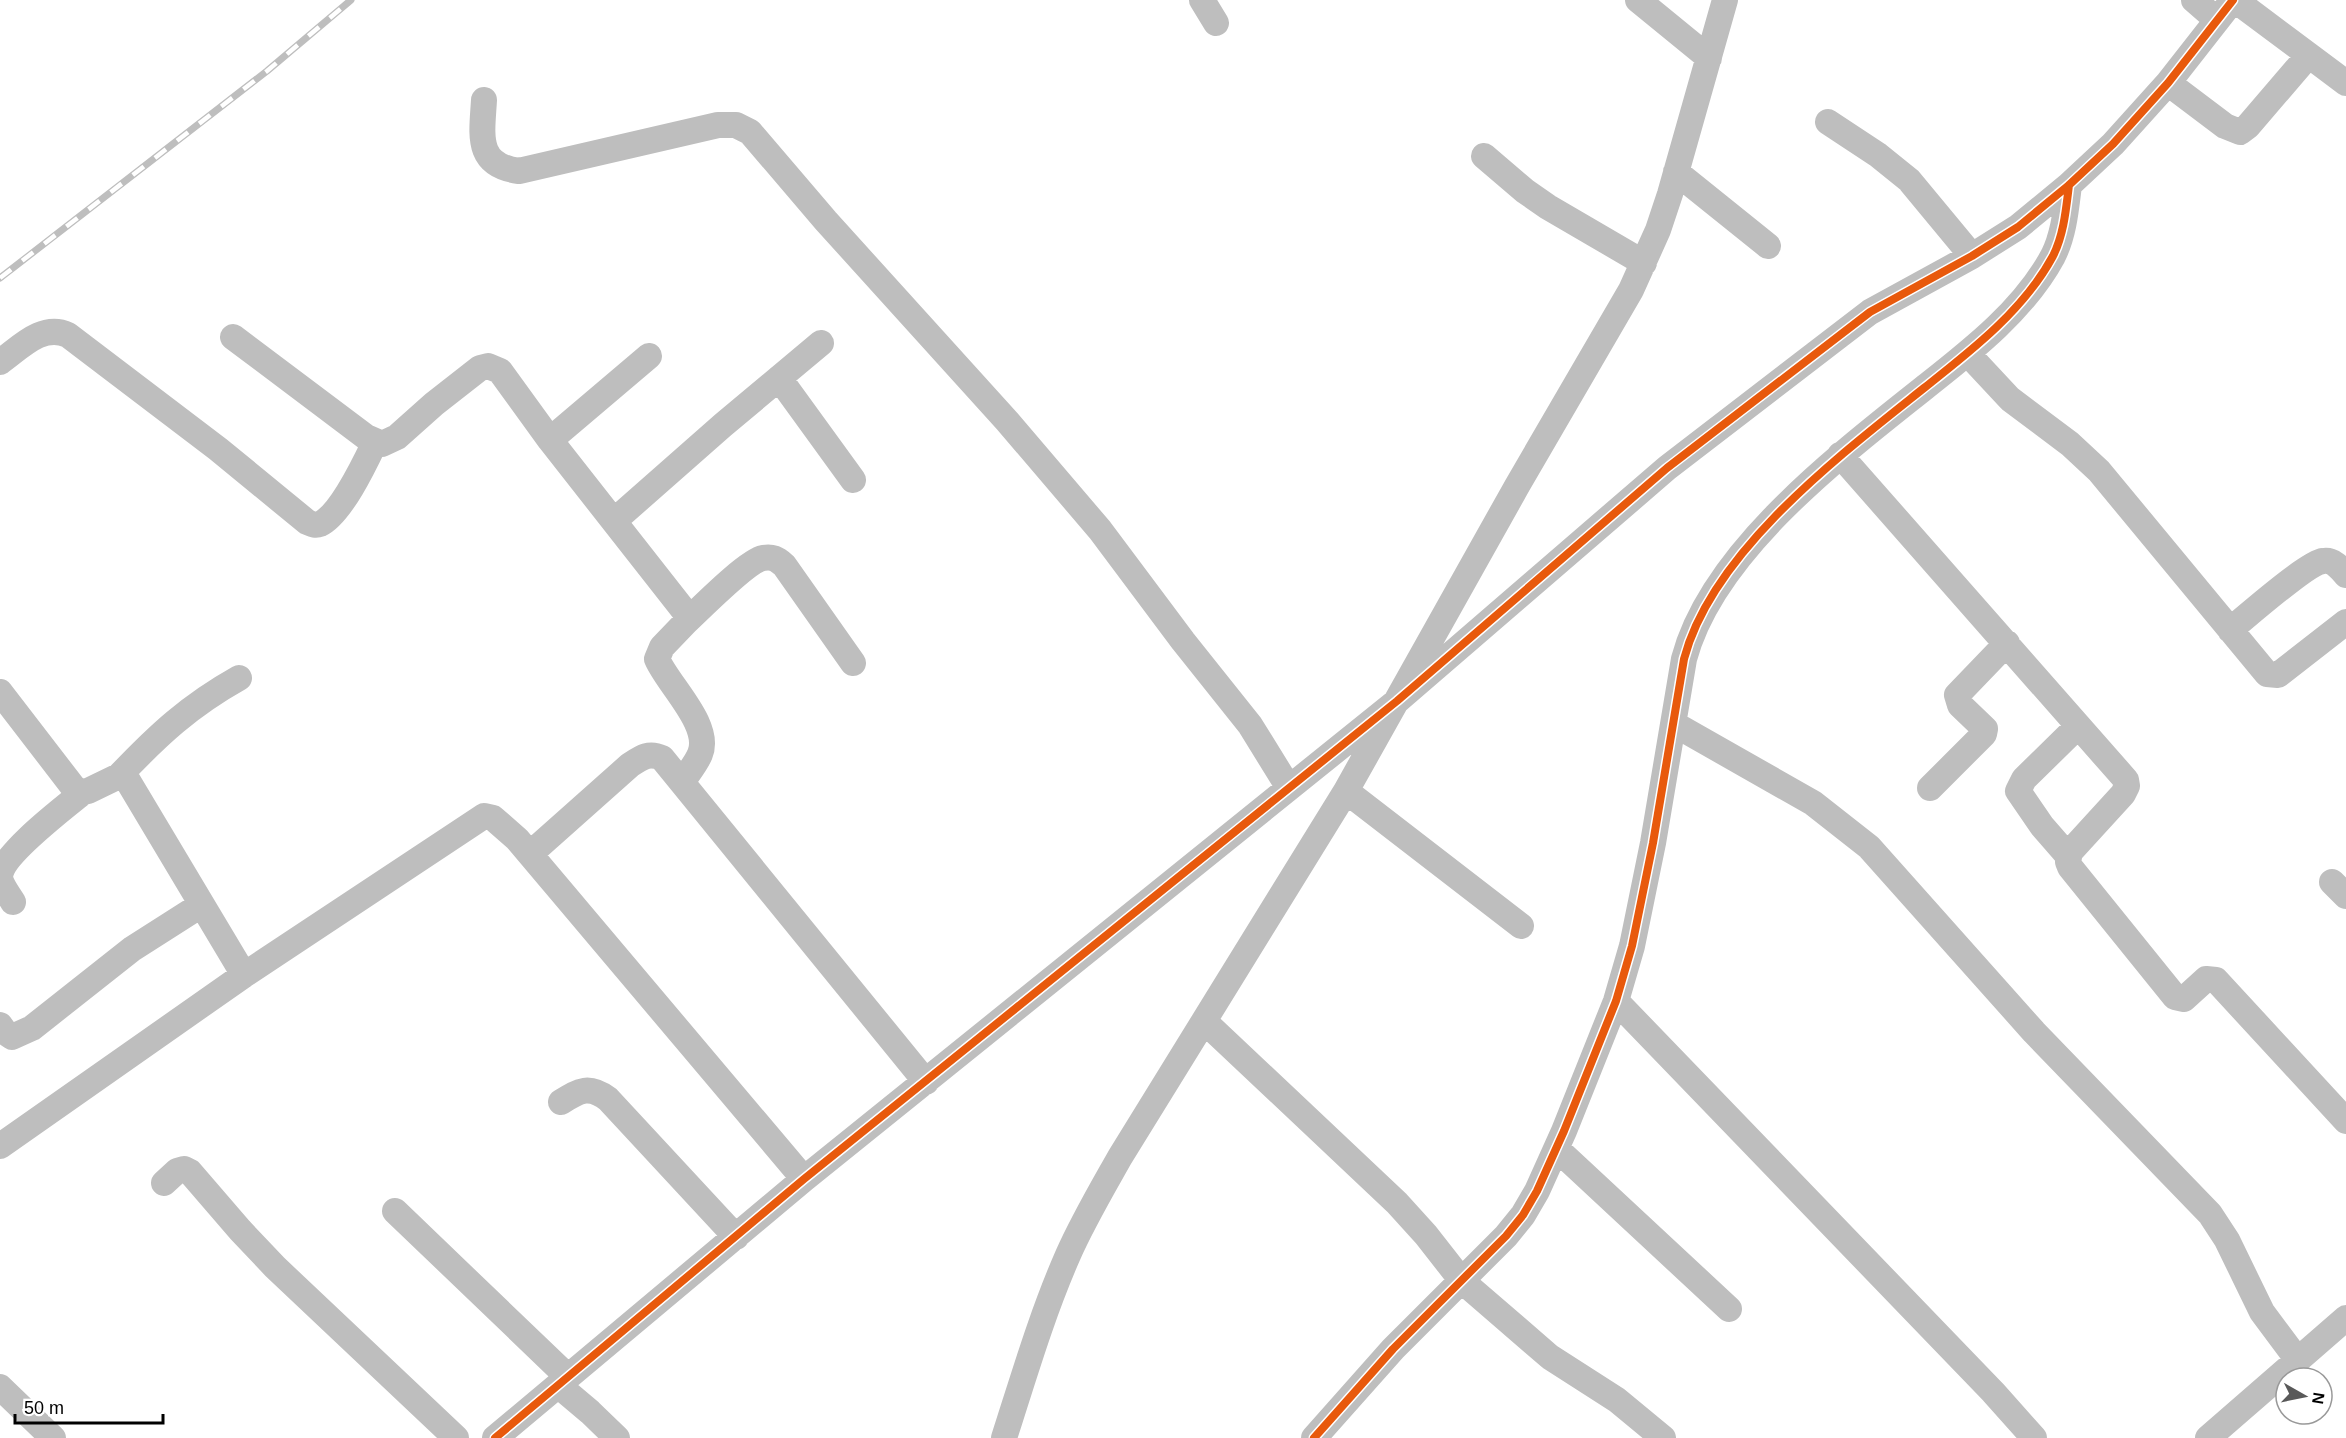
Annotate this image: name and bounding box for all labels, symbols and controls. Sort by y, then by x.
north arrow [2274,1366,2334,1426]
scale bar [15,1387,164,1425]
text: N [2309,1391,2328,1405]
text: 50 m [24,1398,64,1418]

